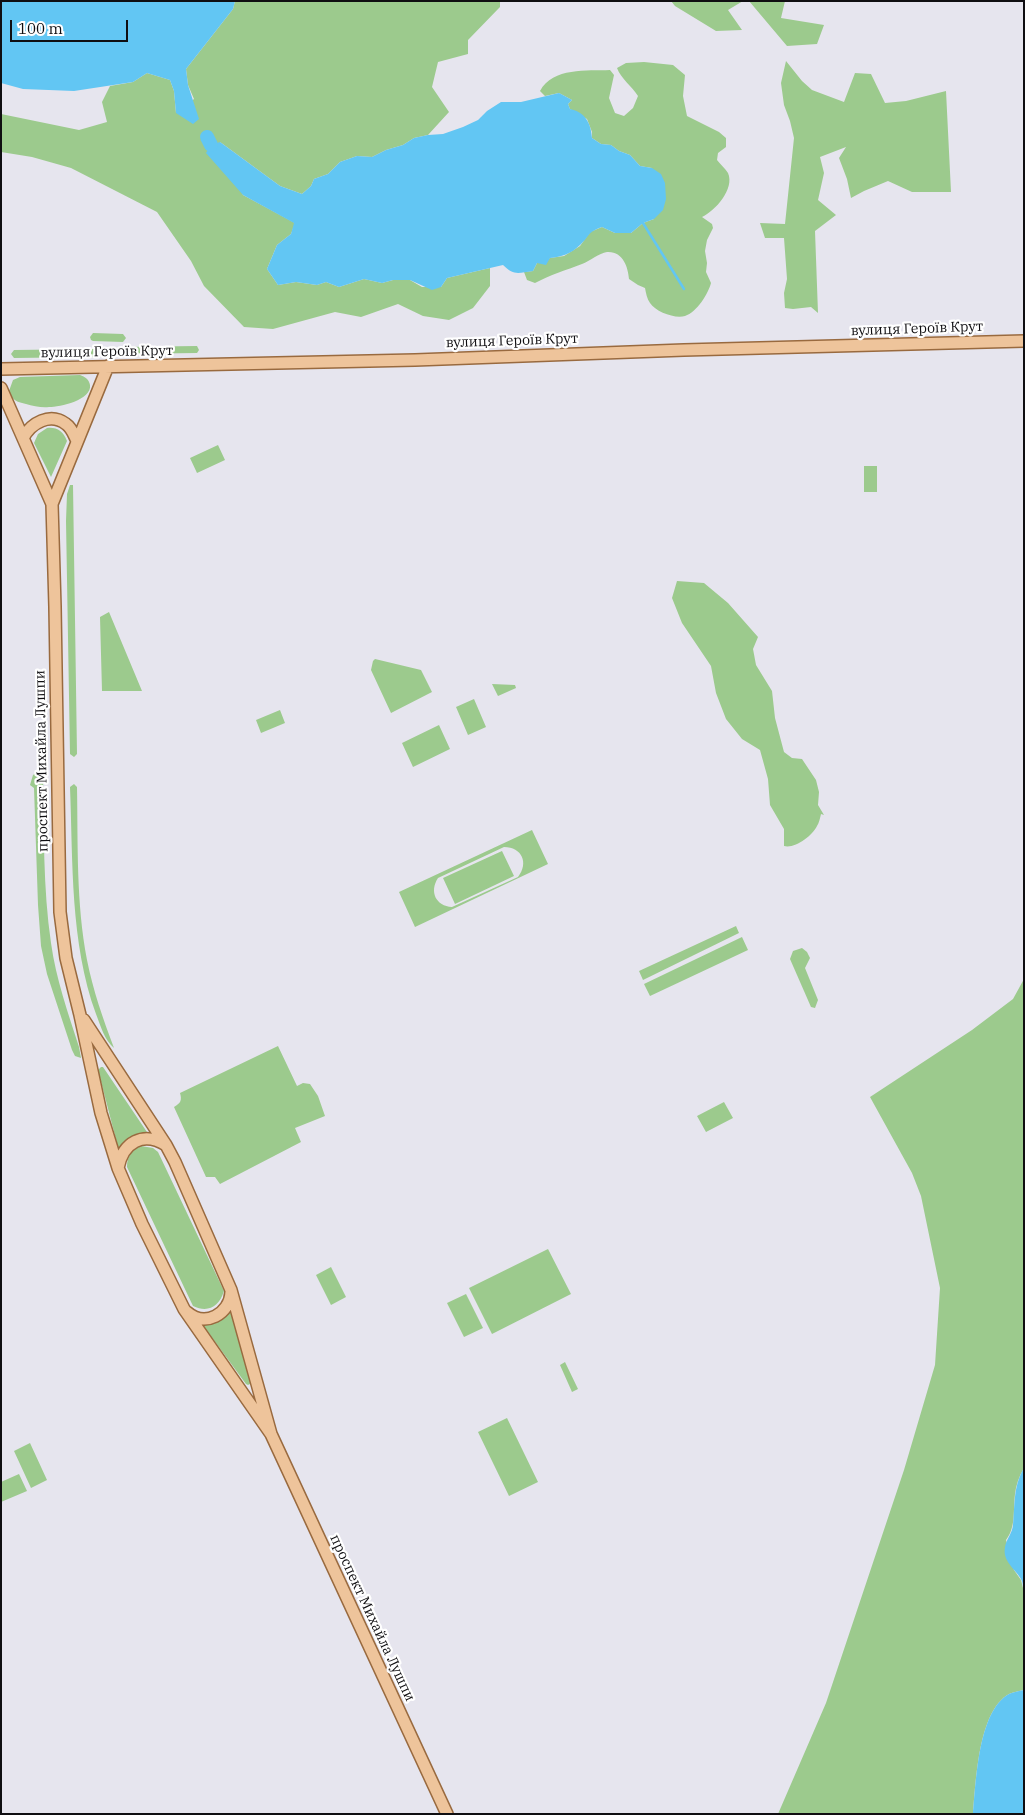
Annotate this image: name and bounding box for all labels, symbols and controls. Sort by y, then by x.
scale bar [12,10,130,42]
text: 100 m [18,19,63,38]
street label: вулиця Героїв Крут [850,318,984,340]
street label: вулиця Героїв Крут [445,330,579,352]
street label: вулиця Героїв Крут [41,342,173,362]
street label: проспект Михайла Лушпи [32,670,52,852]
street label: проспект Михайла Лушпи [326,1532,418,1704]

